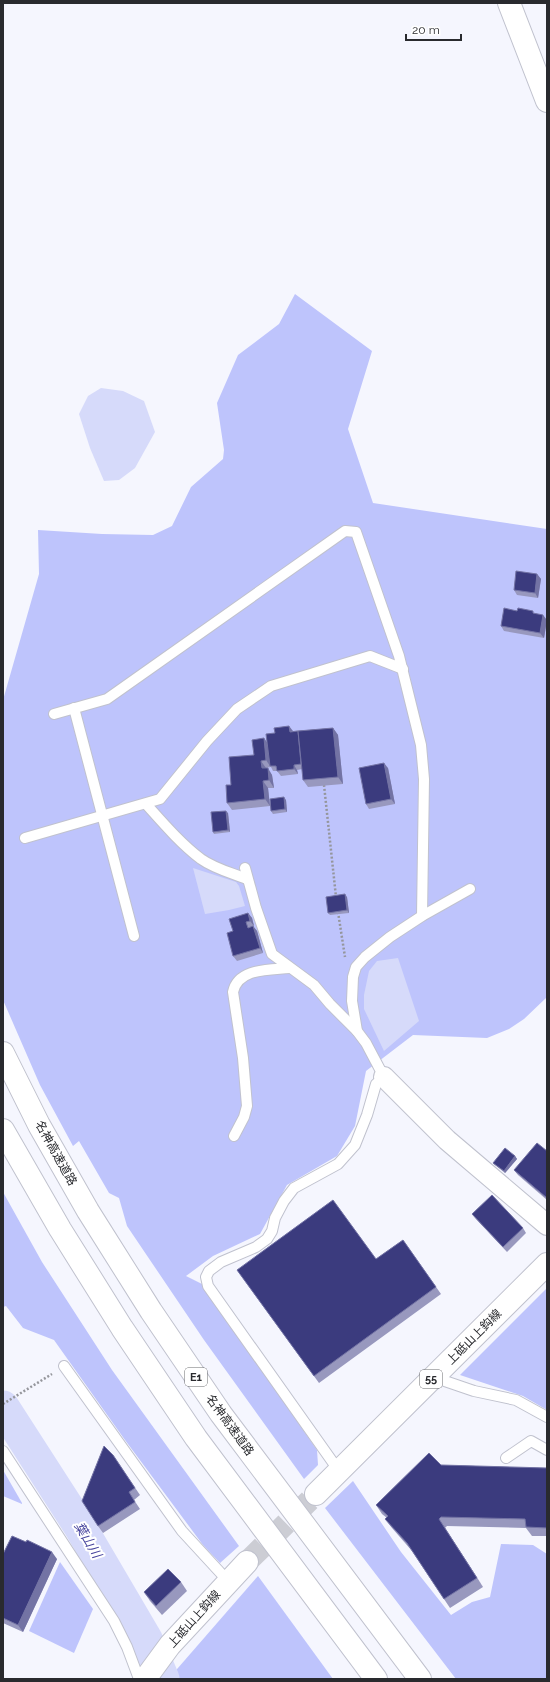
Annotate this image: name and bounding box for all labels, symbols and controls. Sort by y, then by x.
scale bar [406,16,461,42]
text: 20 m [412,23,440,37]
street label: 名神高速道路 [32,1118,80,1188]
street label: 上砥山上鈎線 [444,1307,504,1367]
road number: E1 [185,1368,207,1386]
road number: 55 [420,1370,442,1388]
street label: 名神高速道路 [203,1392,257,1458]
water label: 葉山川 [72,1519,105,1562]
street label: 上砥山上鈎線 [165,1588,223,1650]

